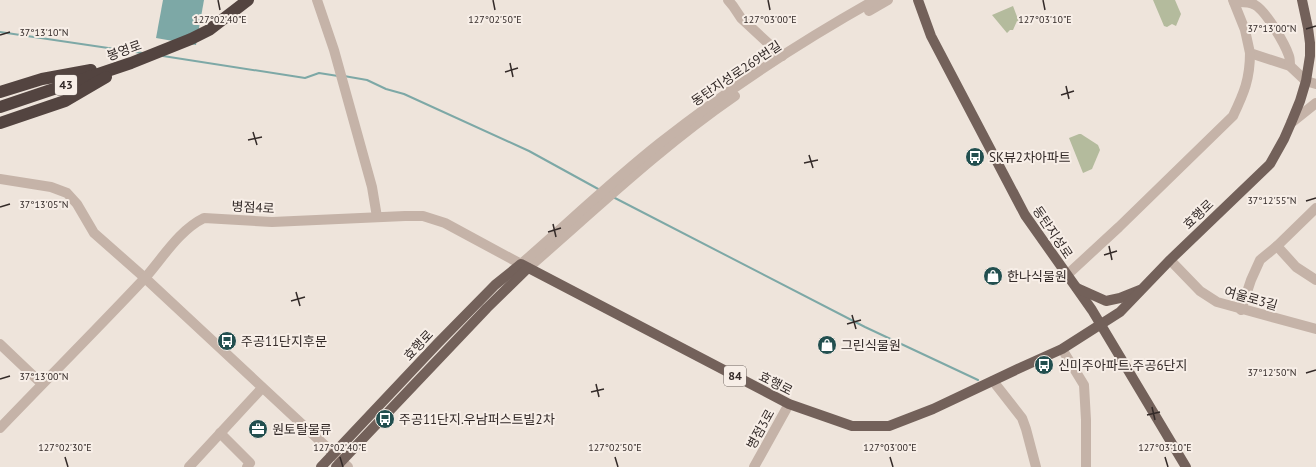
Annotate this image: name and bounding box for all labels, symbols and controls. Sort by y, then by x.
text: 127°02'40"E [193,13,247,26]
text: 127°02'50"E [468,13,522,26]
text: 127°03'00"E [743,13,797,26]
text: 127°03'10"E [1018,13,1072,26]
text: 37°13'00"N [1247,22,1297,35]
text: 37°13'10"N [19,26,69,39]
street label: 봉영로 [104,36,144,65]
street label: 동탄지성로269번길 [688,37,785,110]
road number: 43 [55,75,77,95]
bus stop icon: SK뷰2차아파트 [964,146,986,168]
place label: SK뷰2차아파트 [989,149,1071,166]
text: 37°12'55"N [1247,194,1297,207]
street label: 효행로 [1180,196,1217,233]
text: 37°13'05"N [19,198,69,211]
street label: 병점4로 [231,198,275,217]
street label: 동탄지성로 [1029,203,1076,262]
shop icon: 한나식물원 [982,265,1004,287]
place label: 한나식물원 [1007,268,1067,285]
street label: 여울로3길 [1222,283,1280,314]
street label: 효행로 [400,326,437,364]
bus stop icon: 주공11단지후문 [216,330,238,352]
place label: 주공11단지후문 [241,333,327,350]
shop icon: 그린식물원 [816,334,838,356]
place label: 그린식물원 [841,337,901,354]
bus stop icon: 신미주아파트.주공6단지 [1033,354,1055,376]
place label: 신미주아파트.주공6단지 [1058,357,1187,374]
road number: 84 [724,366,746,386]
text: 37°12'50"N [1247,366,1297,379]
street label: 효행로 [756,368,796,399]
text: 37°13'00"N [19,370,69,383]
street label: 병점3로 [743,406,778,452]
bus stop icon: 주공11단지.우남퍼스트빌2차 [374,408,396,430]
place label: 주공11단지.우남퍼스트빌2차 [399,411,555,428]
office icon: 원토탈물류 [247,418,269,440]
place label: 원토탈물류 [272,421,332,438]
text: 127°02'30"E [38,441,92,454]
text: 127°02'40"E [313,441,367,454]
text: 127°02'50"E [588,441,642,454]
text: 127°03'00"E [863,441,917,454]
text: 127°03'10"E [1138,441,1192,454]

